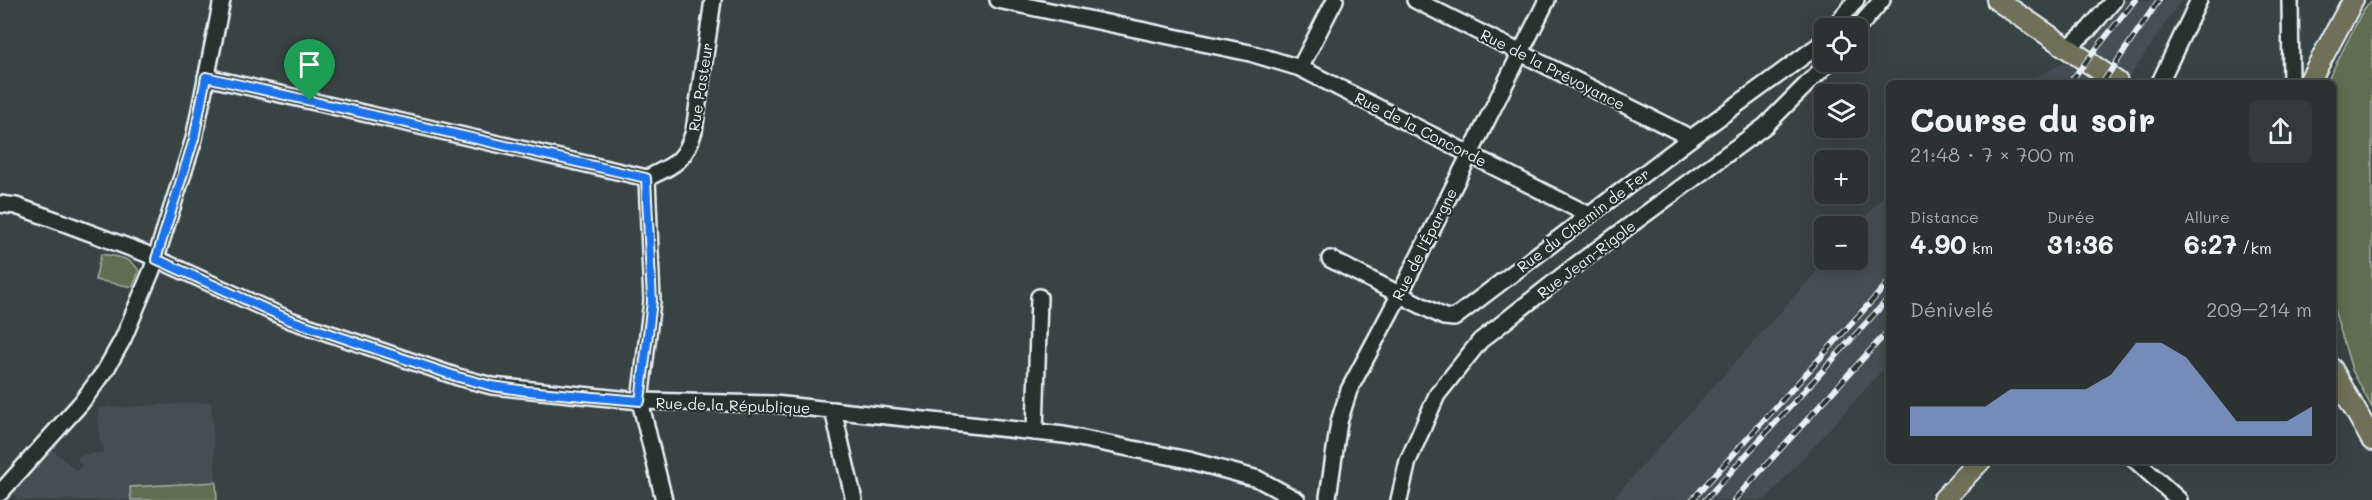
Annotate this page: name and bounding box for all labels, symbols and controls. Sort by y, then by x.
map controls [1814,18,1868,270]
button: locate [1814,18,1868,72]
street label: Rue de la Prévoyance [1477,24,1629,114]
pin [284,39,335,101]
street label: Rue Pasteur [683,41,717,133]
icon: arrive [293,48,326,81]
button: layers [1814,84,1868,138]
street label: Rue de la Concorde [1352,87,1490,171]
text: Course du soir [1910,97,2156,140]
button: share [2249,100,2312,163]
text: 21:48 · 7 × 700 m [1910,141,2075,167]
button: + [1814,150,1868,204]
street label: Rue du Chemin de Fer [1513,163,1653,277]
street label: Rue de l'Épargne [1387,184,1461,304]
text: Distance [1910,206,1979,227]
text: Durée [2047,206,2095,227]
text: Allure [2184,206,2230,227]
street label: Rue Jean-Rigole [1533,215,1639,303]
button: − [1814,216,1868,270]
text: 4.90 [1910,227,1967,261]
text: 31:36 [2047,227,2114,261]
text: 6:27 [2184,227,2237,261]
text: km [1967,237,1993,258]
text: /km [2237,237,2272,258]
text: Dénivelé [1910,296,1994,322]
text: 209–214 m [2206,296,2312,322]
street label: Rue de la République [655,392,811,418]

